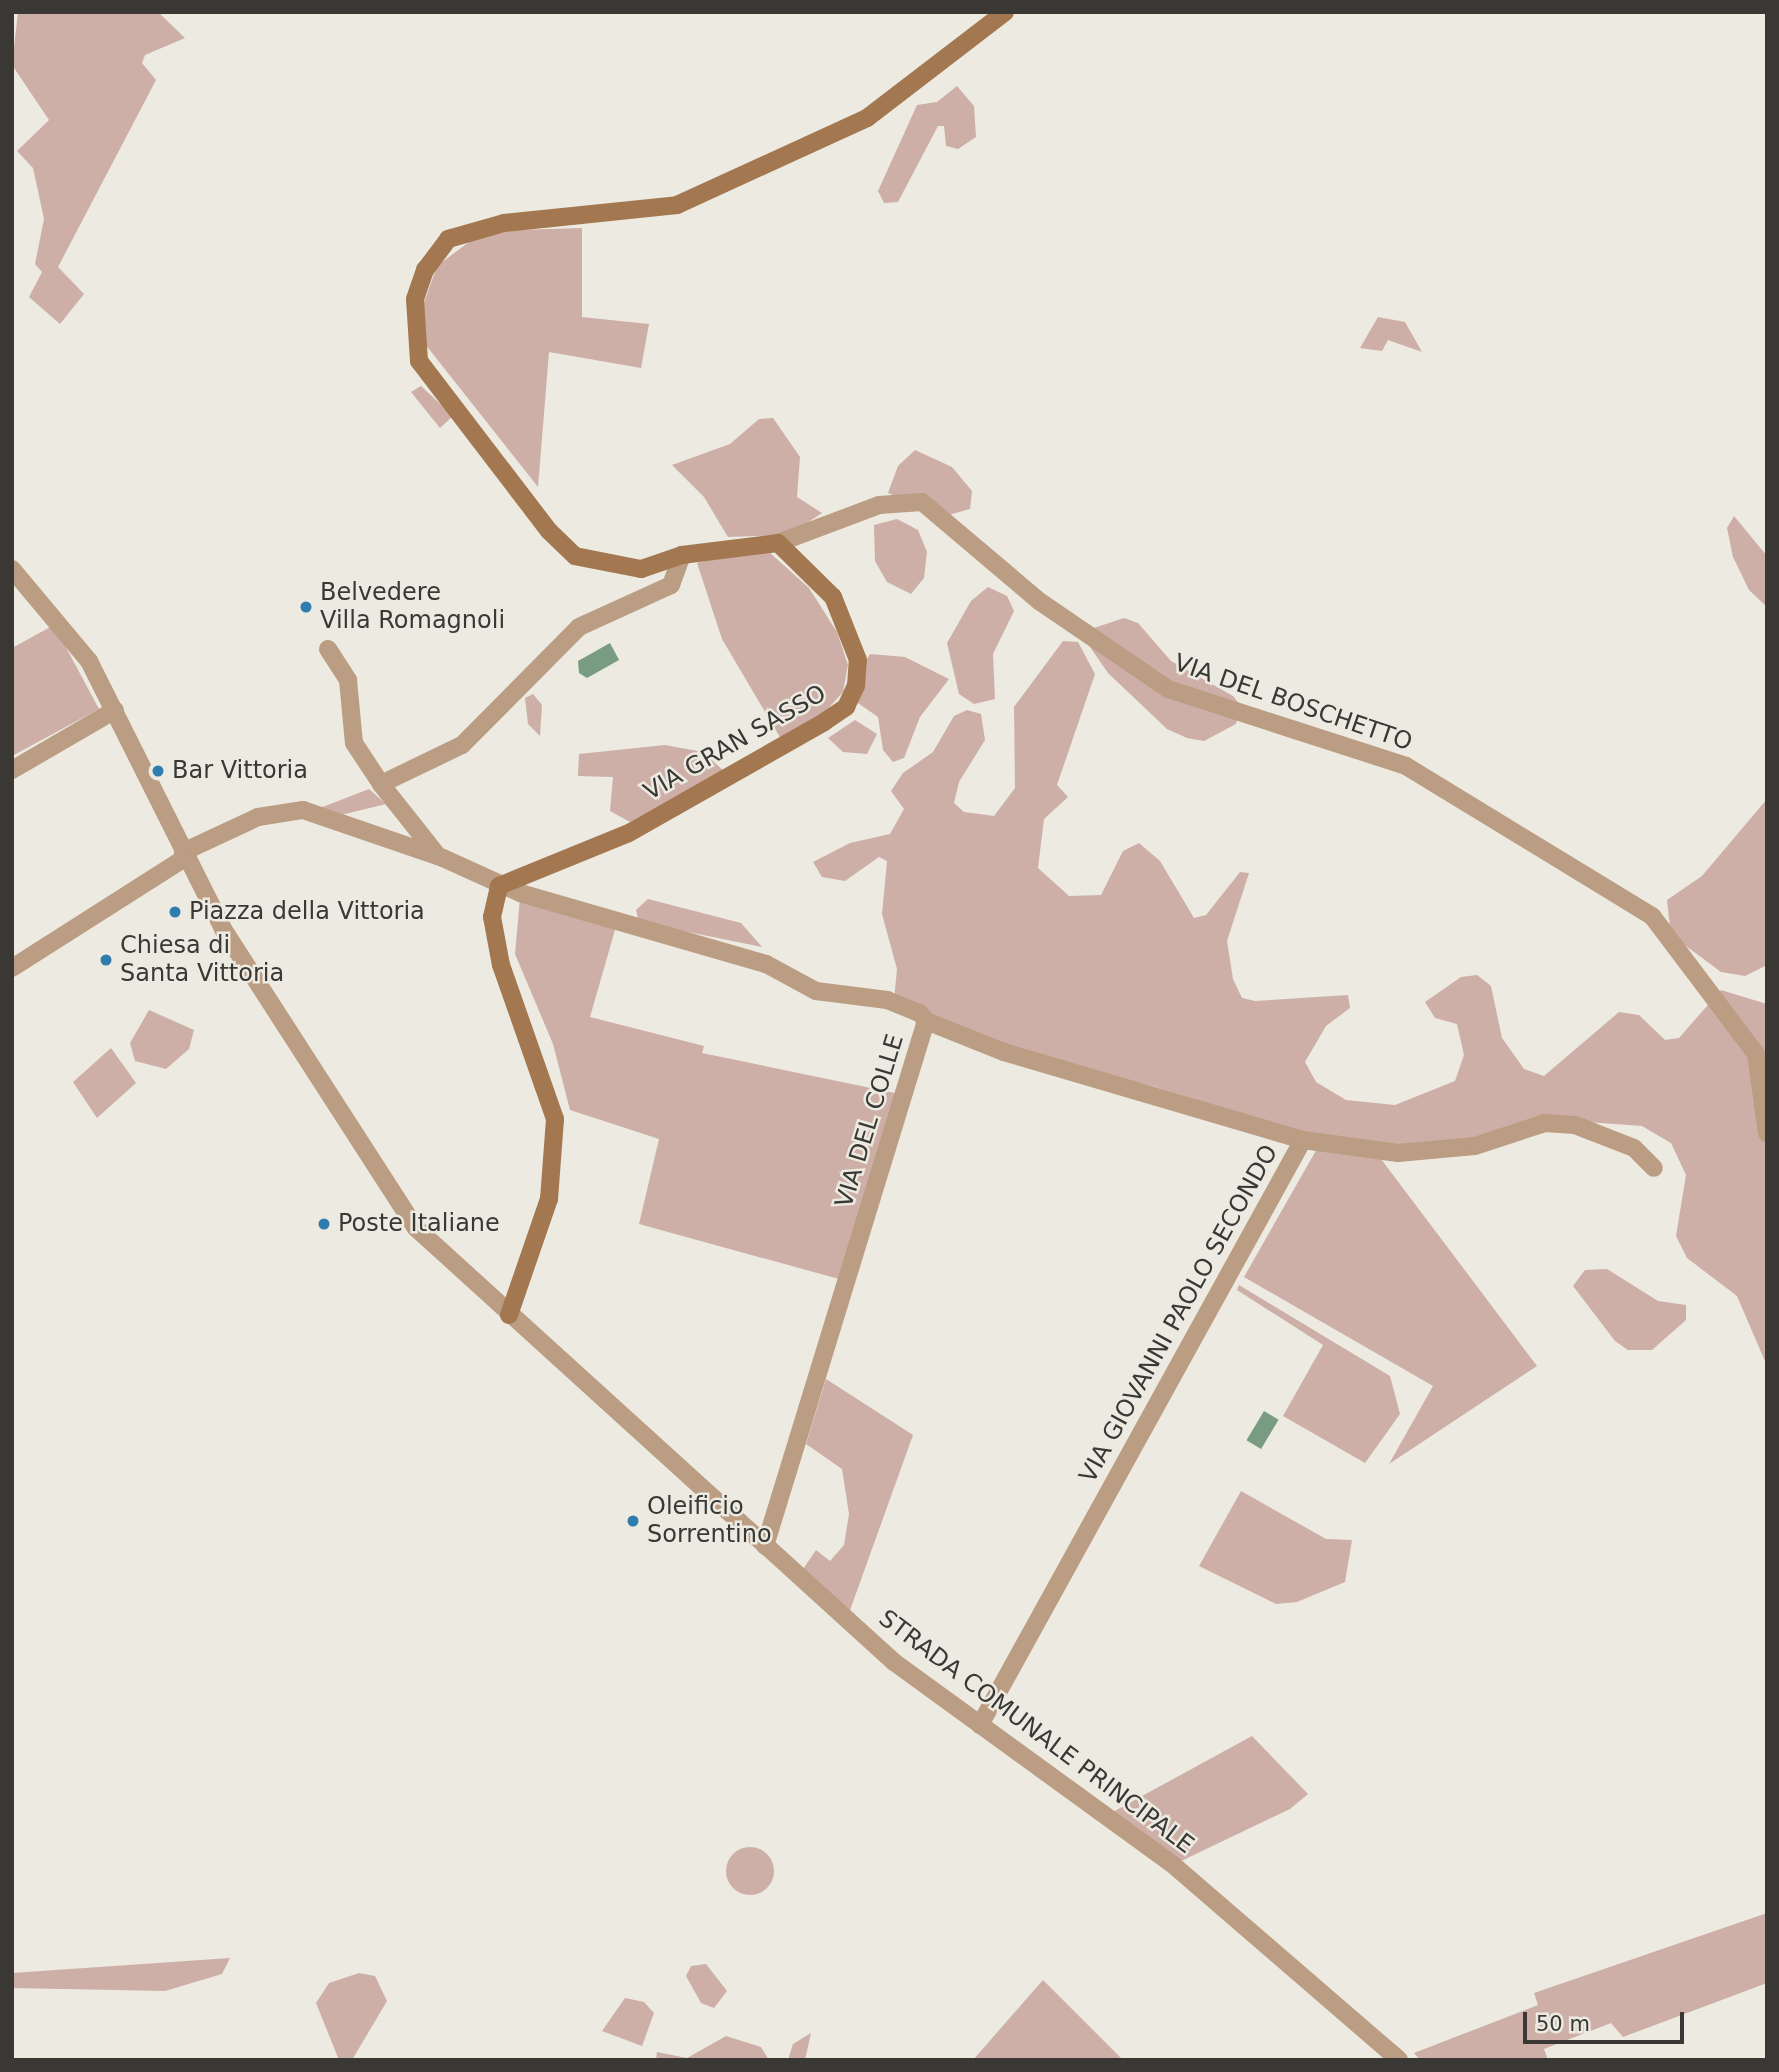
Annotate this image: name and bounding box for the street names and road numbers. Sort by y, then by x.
street label: VIA DEL BOSCHETTO [1170,649,1416,757]
street label: VIA GRAN SASSO [639,679,831,807]
street label: VIA DEL COLLE [830,1031,910,1211]
street label: VIA GIOVANNI PAOLO SECONDO [1074,1140,1284,1488]
street label: STRADA COMUNALE PRINCIPALE [873,1604,1199,1860]

